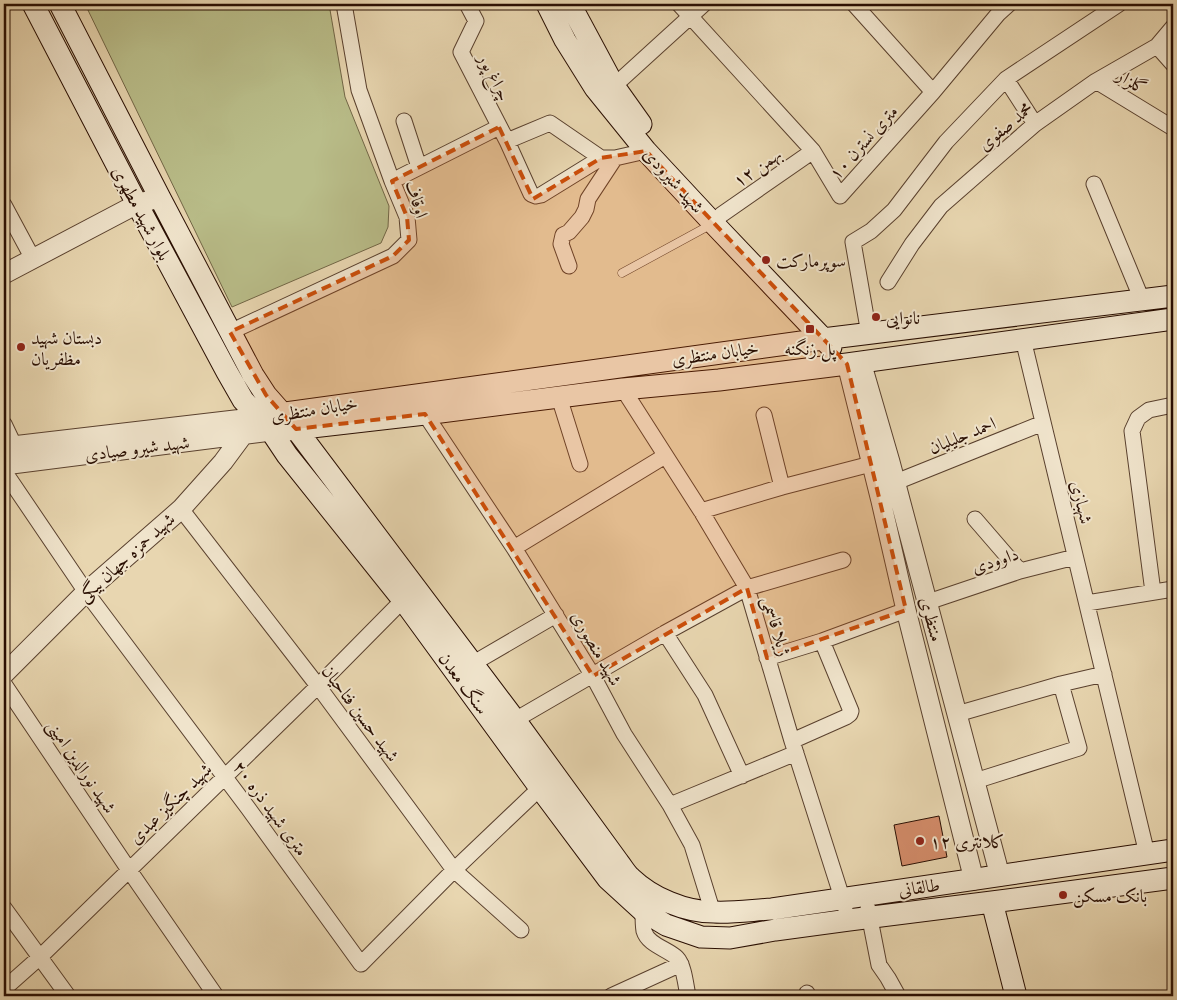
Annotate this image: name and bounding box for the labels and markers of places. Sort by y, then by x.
place label: سوپرمارکت [776,247,846,274]
marker: سوپرمارکت [760,254,772,266]
place label: نانوایی [886,304,920,331]
marker: نانوایی [870,311,882,323]
marker: پل زنگنه [804,323,816,335]
place label: دبستان شهید مظفریان [31,324,102,372]
place label: پل زنگنه [784,335,837,362]
marker: دبستان شهید مظفریان [15,341,27,353]
place label: کلانتری ۱۲ [930,828,1005,855]
marker: کلانتری ۱۲ [914,835,926,847]
place label: بانک مسکن [1073,882,1147,909]
marker: بانک مسکن [1057,889,1069,901]

